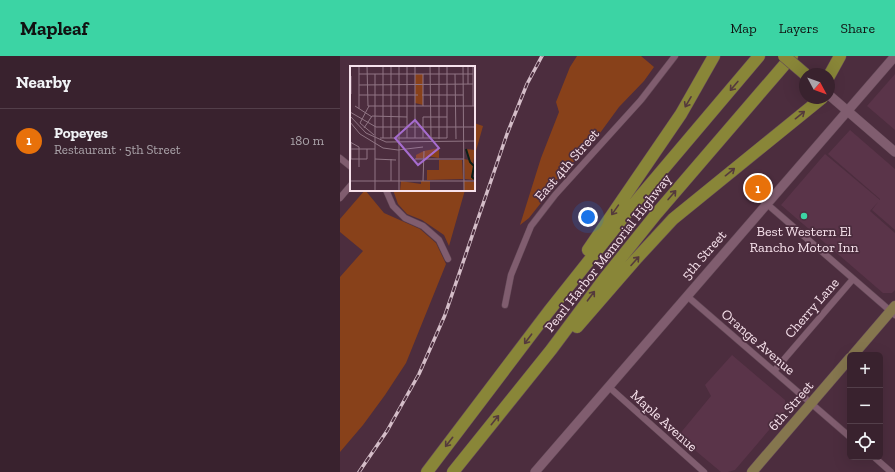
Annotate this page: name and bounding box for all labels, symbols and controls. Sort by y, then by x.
text: Mapleaf [20,17,88,40]
text: Map [730,20,757,37]
text: Layers [779,20,818,37]
text: Share [840,20,875,37]
inset map [350,66,475,191]
north arrow [799,68,835,104]
text: Nearby [16,72,71,92]
one-way arrow [729,80,738,91]
one-way arrow [683,96,691,108]
one-way arrow [795,111,806,120]
text: Popeyes [54,124,108,142]
street label: East 4th Street [531,125,603,205]
text: 1 [26,133,32,148]
text: 180 m [290,133,324,148]
text: Restaurant · 5th Street [54,142,181,157]
one-way arrow [725,168,736,177]
street label: Pearl Harbor Memorial Highway [541,170,675,335]
pin: 1 [745,173,771,203]
one-way arrow [668,190,677,200]
one-way arrow [611,204,619,215]
your location [578,207,598,227]
marker: Best Western El Rancho Motor Inn [799,211,809,221]
place label: Best Western El Rancho Motor Inn [749,223,859,256]
street label: 5th Street [678,226,731,283]
one-way arrow [630,255,639,266]
street label: Cherry Lane [781,274,843,342]
one-way arrow [587,291,595,302]
street label: Orange Avenue [718,305,799,379]
one-way arrow [524,333,532,344]
map controls [847,352,883,460]
button: + [847,352,883,388]
street label: 6th Street [765,377,818,434]
street label: Maple Avenue [627,387,701,456]
button: − [847,388,883,424]
one-way arrow [491,414,499,425]
button: locate [847,424,883,460]
one-way arrow [445,437,454,448]

